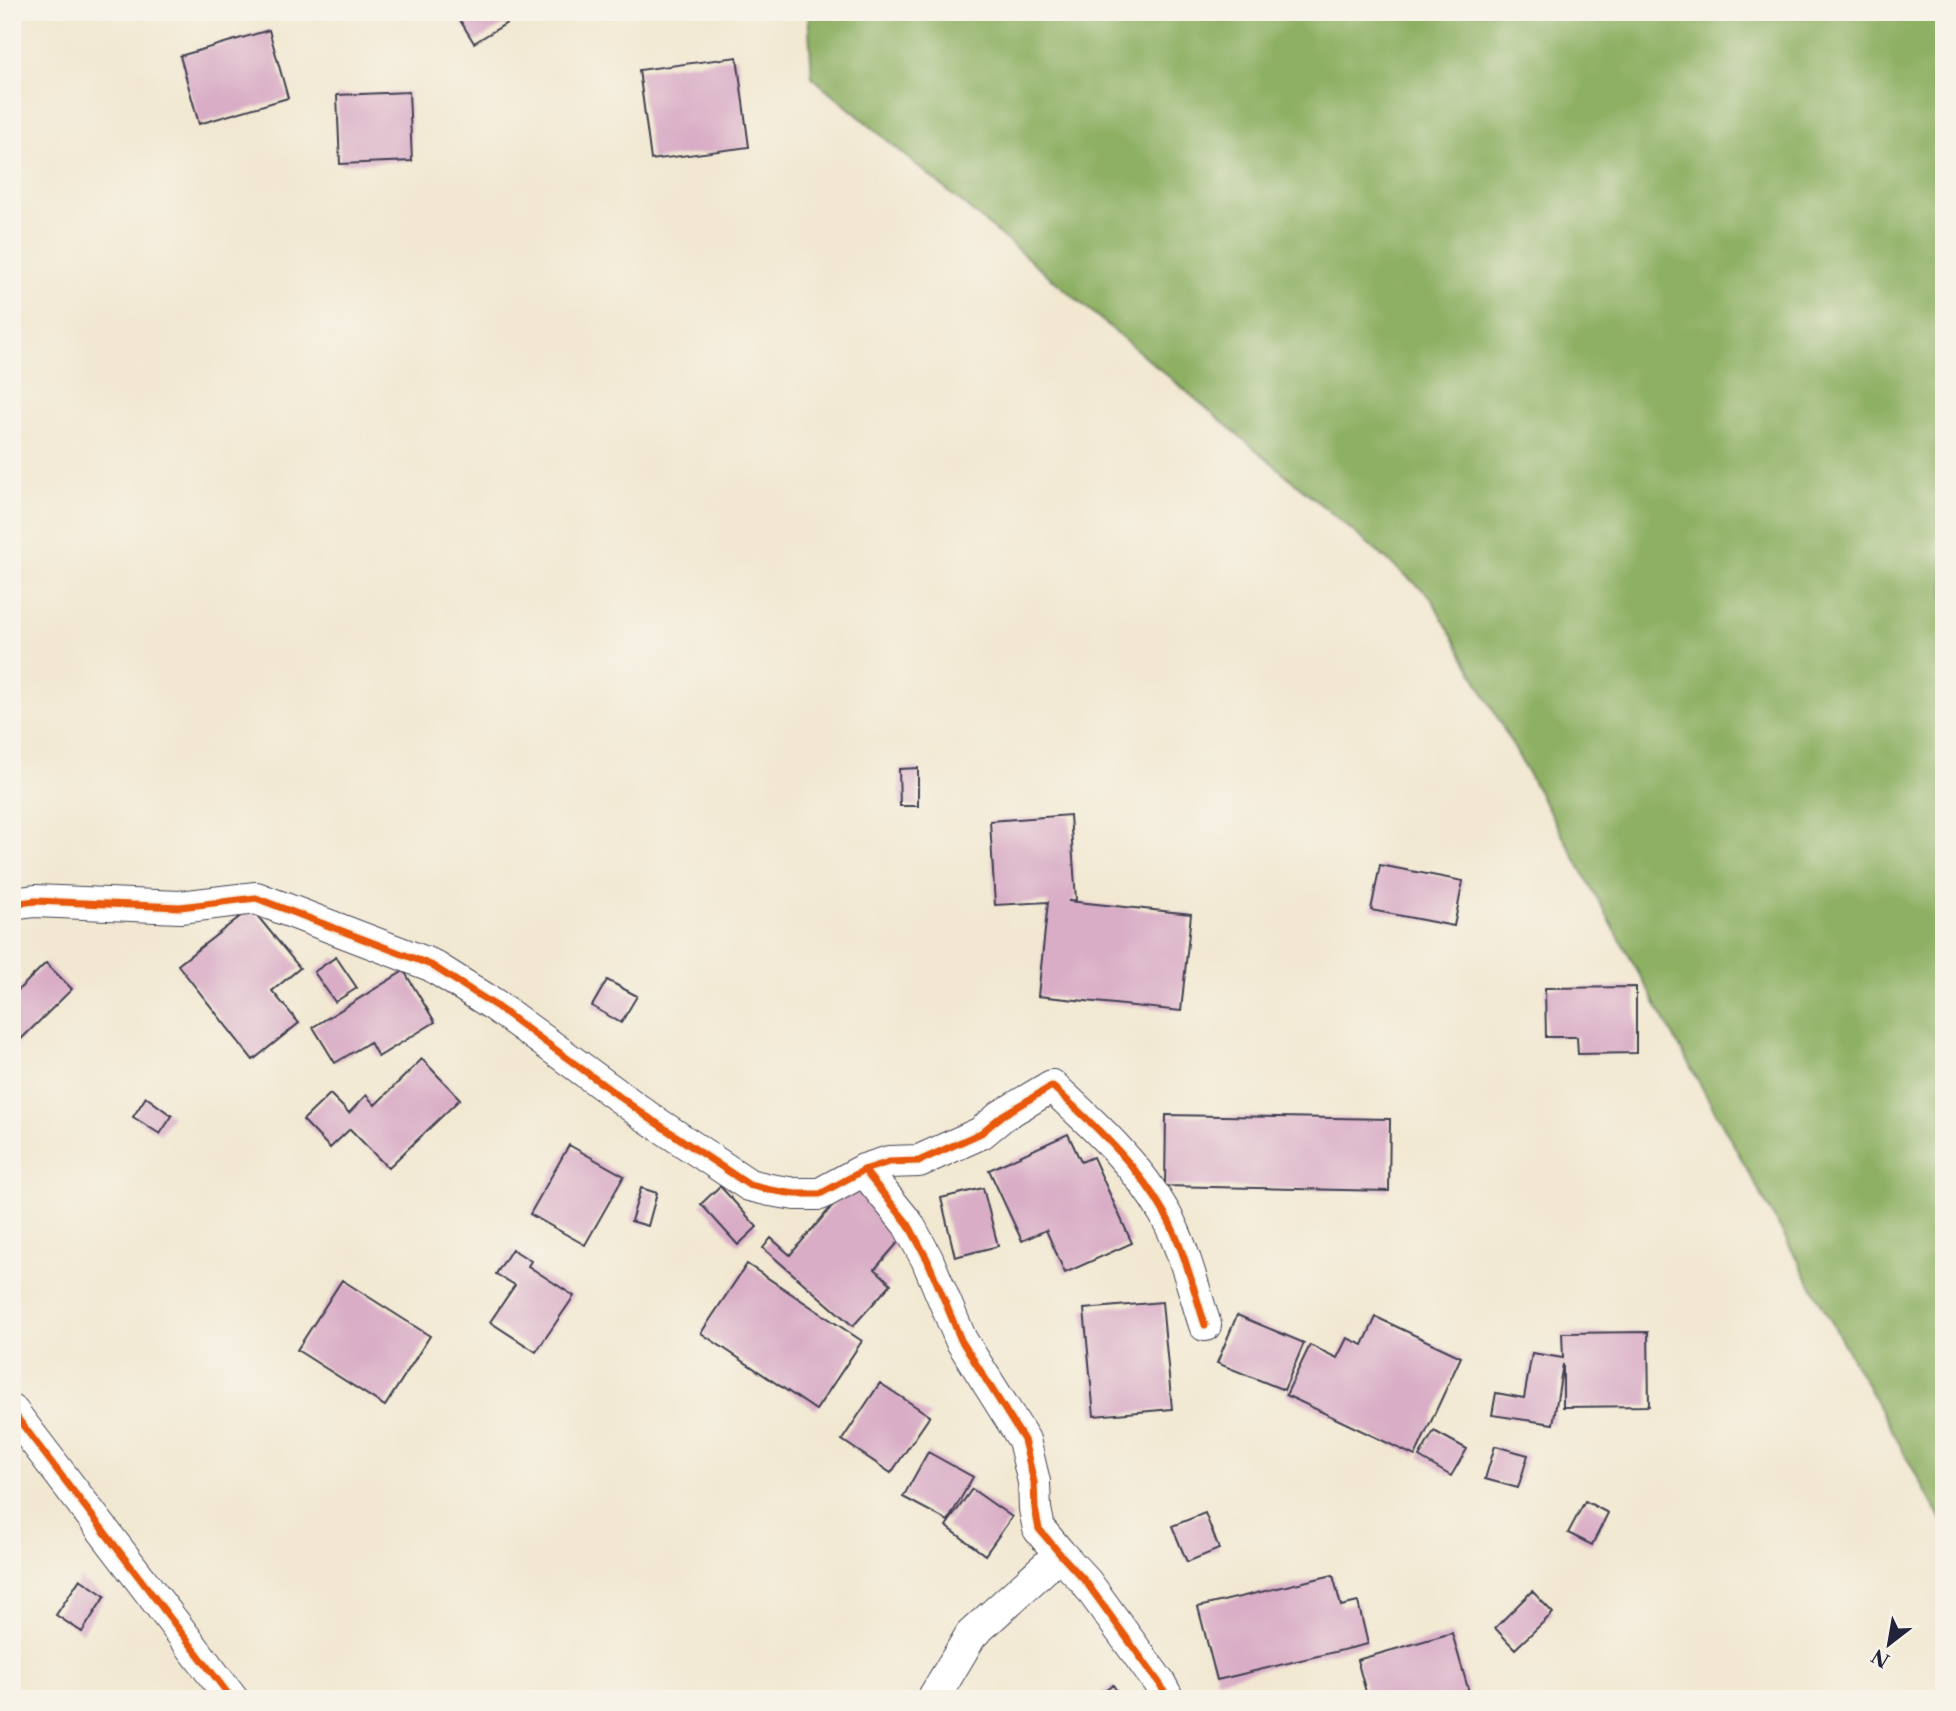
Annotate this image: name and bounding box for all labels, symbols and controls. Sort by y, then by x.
north arrow [1854,1610,1924,1680]
text: N [1868,1644,1894,1672]

